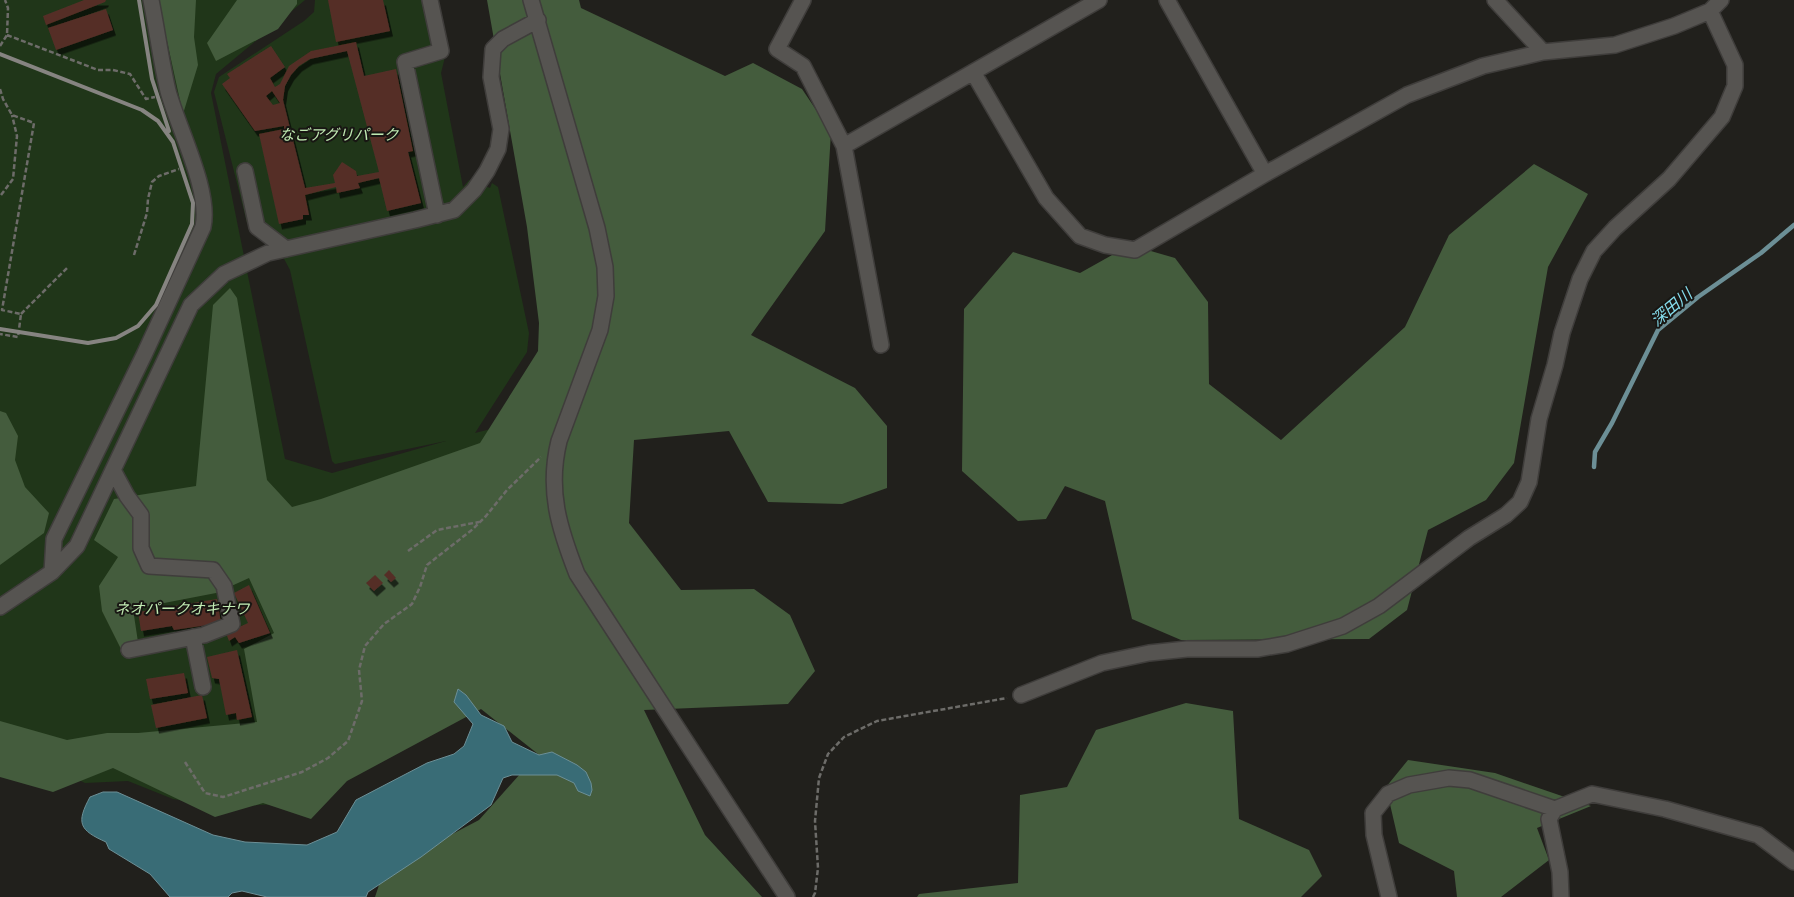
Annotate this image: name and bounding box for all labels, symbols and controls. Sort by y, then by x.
park label: なごアグリパーク [279,124,400,145]
water label: 深田川 [1646,282,1698,331]
park label: ネオパークオキナワ [114,598,250,619]

